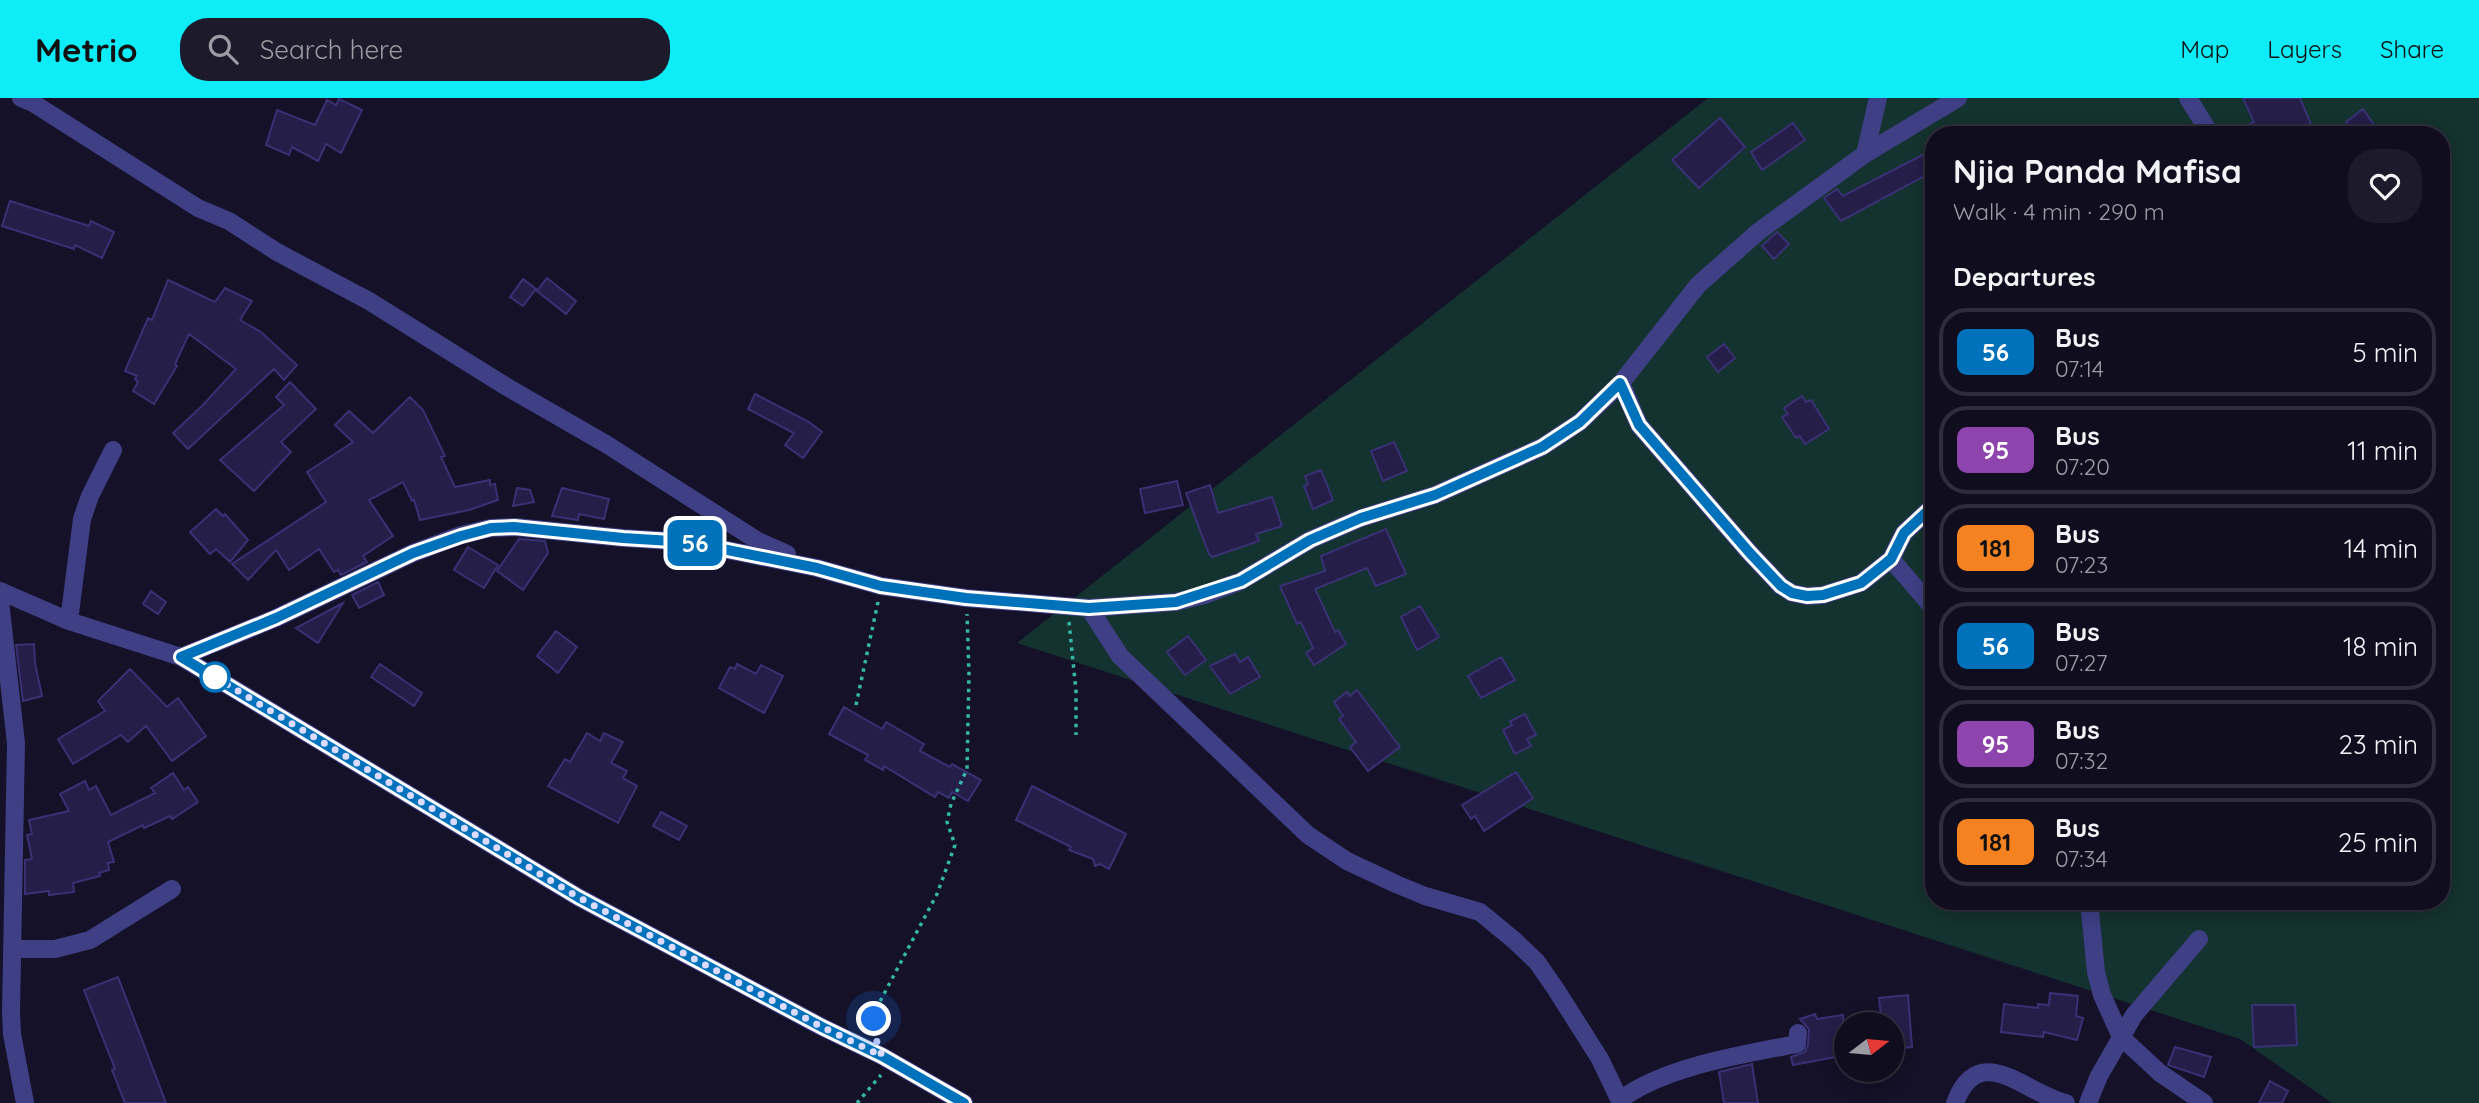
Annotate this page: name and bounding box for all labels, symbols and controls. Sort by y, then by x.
search box [180,18,670,81]
text: Metrio [35,29,138,70]
icon: search [204,30,242,68]
text: Search here [260,33,403,66]
text: Map [2180,34,2229,64]
text: Layers [2267,34,2342,64]
text: Share [2380,34,2444,64]
button: heart [2348,149,2422,223]
text: Njia Panda Mafisa [1953,150,2242,191]
text: Walk · 4 min · 290 m [1953,197,2165,226]
text: Departures [1953,260,2096,293]
text: Bus [2055,321,2100,354]
text: 5 min [2352,336,2418,369]
text: 56 [1982,337,2009,367]
text: 07:14 [2055,354,2104,383]
text: Bus [2055,419,2100,452]
text: 11 min [2347,434,2418,467]
text: 95 [1982,435,2009,465]
text: 07:20 [2055,452,2110,481]
text: Bus [2055,517,2100,550]
line badge: 56 [664,520,726,566]
text: 56 [681,528,709,558]
text: 14 min [2344,532,2418,565]
text: 181 [1980,533,2011,563]
text: 07:23 [2055,550,2108,579]
text: Bus [2055,615,2100,648]
text: 18 min [2343,630,2418,663]
text: 56 [1982,631,2009,661]
text: 07:27 [2055,648,2108,677]
unlabelled marker [200,662,230,692]
text: Bus [2055,713,2100,746]
text: 23 min [2339,728,2418,761]
text: 95 [1982,729,2009,759]
text: 07:32 [2055,746,2108,775]
text: Bus [2055,811,2100,844]
text: 25 min [2338,826,2418,859]
text: 181 [1980,827,2011,857]
text: 07:34 [2055,844,2108,873]
your location [856,1001,891,1036]
north arrow [1834,1012,1904,1082]
map controls [1834,1012,1904,1082]

